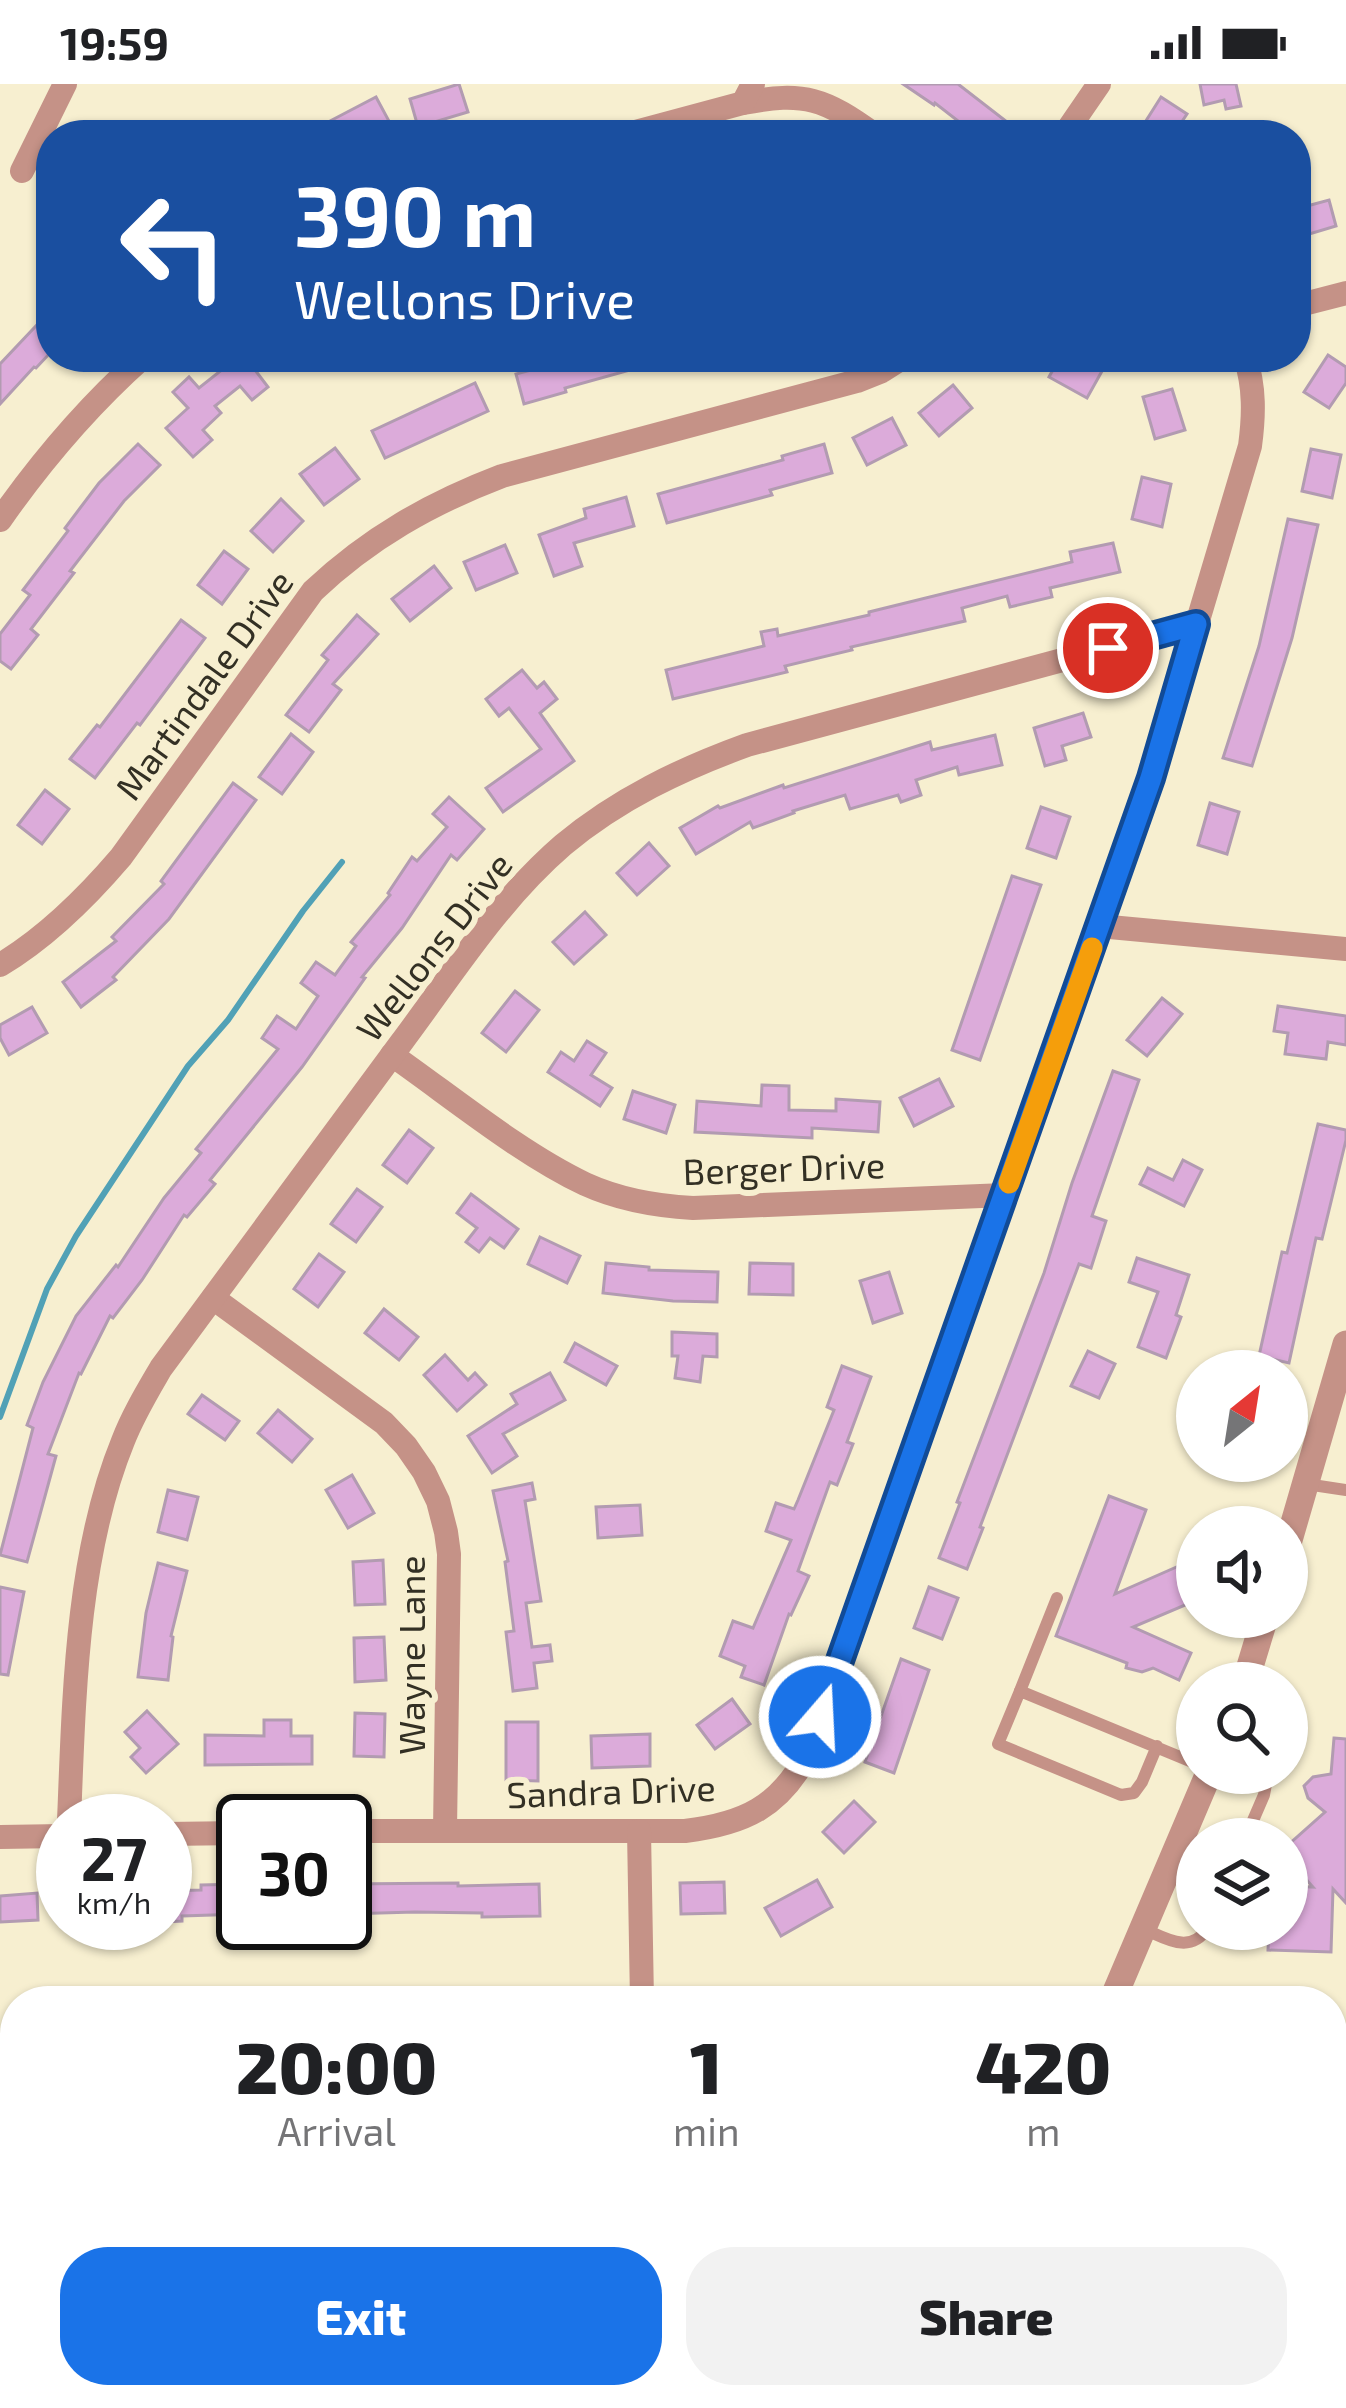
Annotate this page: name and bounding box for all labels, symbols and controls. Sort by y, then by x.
text: 19:59 [60,15,169,69]
text: 390 m [294,163,536,264]
icon: left [96,168,252,324]
text: Wellons Drive [294,265,635,330]
street label: Martindale Drive [105,561,301,807]
pin [1057,597,1159,699]
icon: arrive [1075,615,1141,681]
street label: Wellons Drive [346,843,520,1049]
street label: Berger Drive [682,1142,886,1192]
north arrow [1176,1350,1308,1482]
map controls [1176,1350,1308,1950]
button: sound [1176,1506,1308,1638]
street label: Wayne Lane [389,1555,432,1755]
position arrow [757,1654,883,1780]
button: search [1176,1662,1308,1794]
street label: Sandra Drive [506,1765,716,1815]
speed limit sign: 30 [216,1794,372,1950]
button: layers [1176,1818,1308,1950]
text: 27 [81,1821,147,1893]
text: km/h [77,1884,151,1920]
text: 20:00 [236,2022,437,2108]
text: 1 [690,2022,723,2108]
text: 420 [975,2022,1111,2108]
text: Arrival [277,2107,396,2154]
text: min [673,2107,740,2154]
text: m [1026,2107,1060,2154]
button: Exit [60,2247,662,2385]
button: Share [686,2247,1287,2385]

